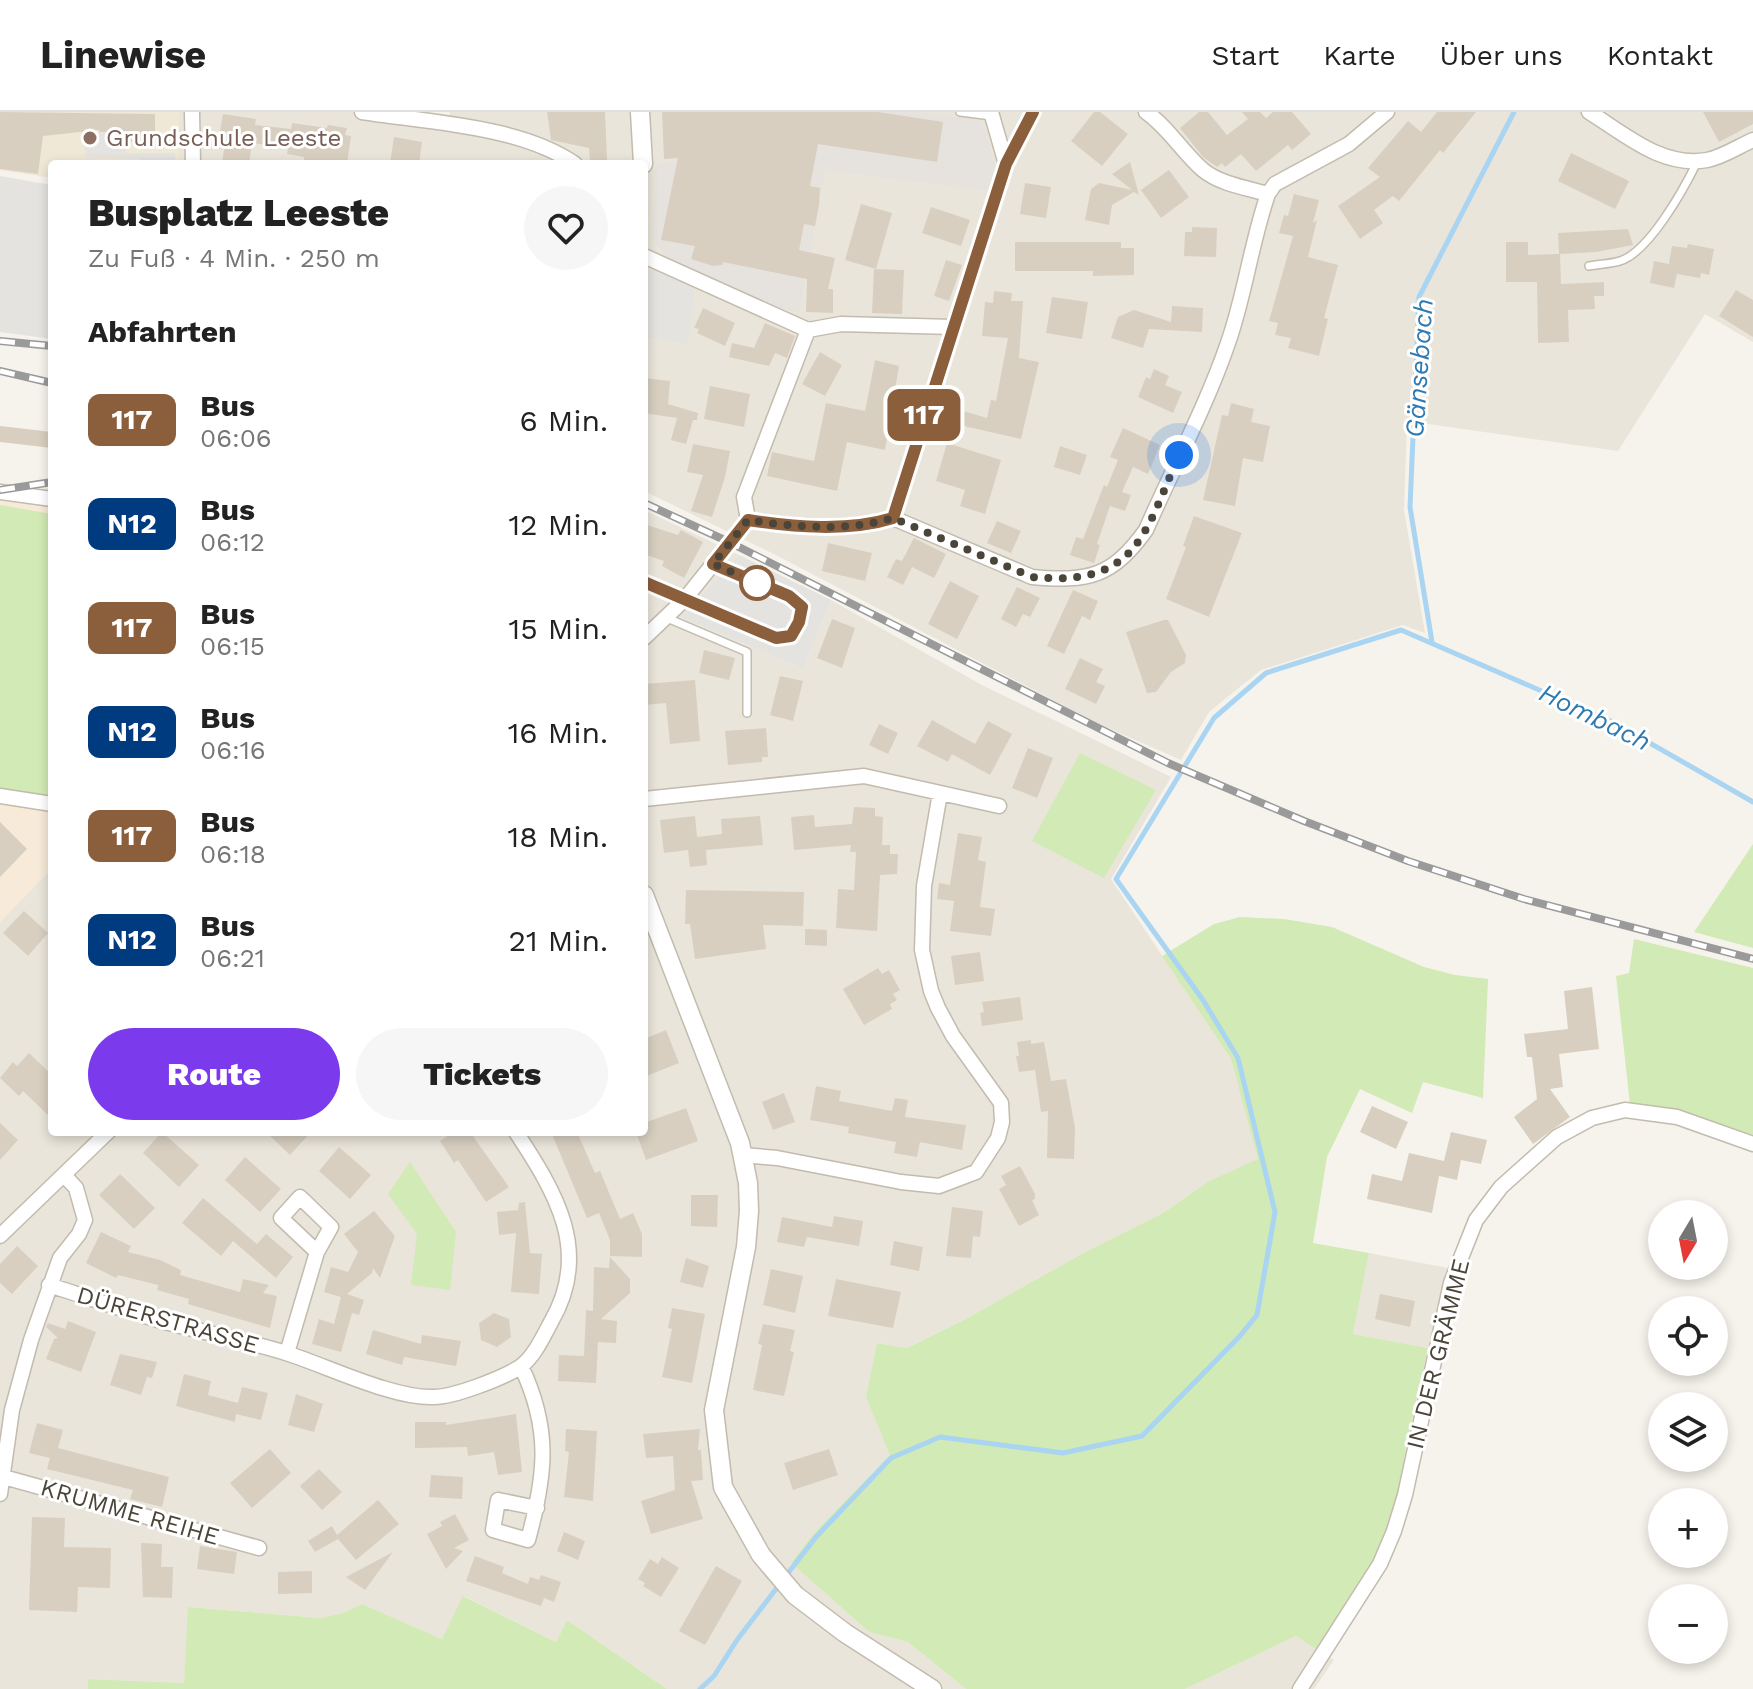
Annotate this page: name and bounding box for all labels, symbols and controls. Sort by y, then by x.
text: Linewise [40,33,206,77]
text: Start [1211,39,1279,72]
text: Karte [1323,39,1396,72]
text: Über uns [1440,39,1563,72]
text: Kontakt [1607,39,1713,72]
place label: Grundschule Leeste [106,124,341,152]
marker: Grundschule Leeste [81,129,99,147]
button: heart [524,186,608,270]
text: Busplatz Leeste [88,191,389,235]
text: Zu Fuß · 4 Min. · 250 m [88,243,380,273]
water label: Gänsebach [1399,297,1439,439]
text: Abfahrten [88,314,237,349]
text: Bus [200,388,255,423]
line badge: 117 [878,389,970,441]
text: 117 [903,398,945,431]
text: 117 [111,403,153,436]
text: 6 Min. [519,403,608,438]
text: 06:06 [200,423,272,453]
your location [1159,435,1199,475]
text: Bus [200,492,255,527]
text: N12 [107,507,157,540]
text: 12 Min. [508,507,608,542]
text: 06:12 [200,527,265,557]
unlabelled marker [740,566,774,600]
text: Bus [200,596,255,631]
text: 117 [111,611,153,644]
text: 15 Min. [508,611,608,646]
text: 06:15 [200,631,265,661]
water label: Hombach [1535,677,1655,757]
text: Bus [200,700,255,735]
text: N12 [107,715,157,748]
text: 16 Min. [508,715,608,750]
text: 06:16 [200,735,266,765]
text: Bus [200,804,255,839]
text: 117 [111,819,153,852]
text: 18 Min. [507,819,608,854]
text: 06:18 [200,839,266,869]
text: Bus [200,908,255,943]
text: N12 [107,923,157,956]
text: 21 Min. [508,923,608,958]
text: 06:21 [200,943,265,973]
button: Route [88,1028,340,1120]
button: Tickets [356,1028,608,1120]
north arrow [1648,1200,1728,1280]
map controls [1648,1200,1728,1664]
street label: IN DER GRÄMME [1401,1256,1475,1452]
street label: DÜRERSTRASSE [74,1281,262,1359]
button: locate [1648,1296,1728,1376]
button: layers [1648,1392,1728,1472]
street label: KRUMME REIHE [37,1473,223,1551]
button: + [1648,1488,1728,1568]
button: − [1648,1584,1728,1664]

